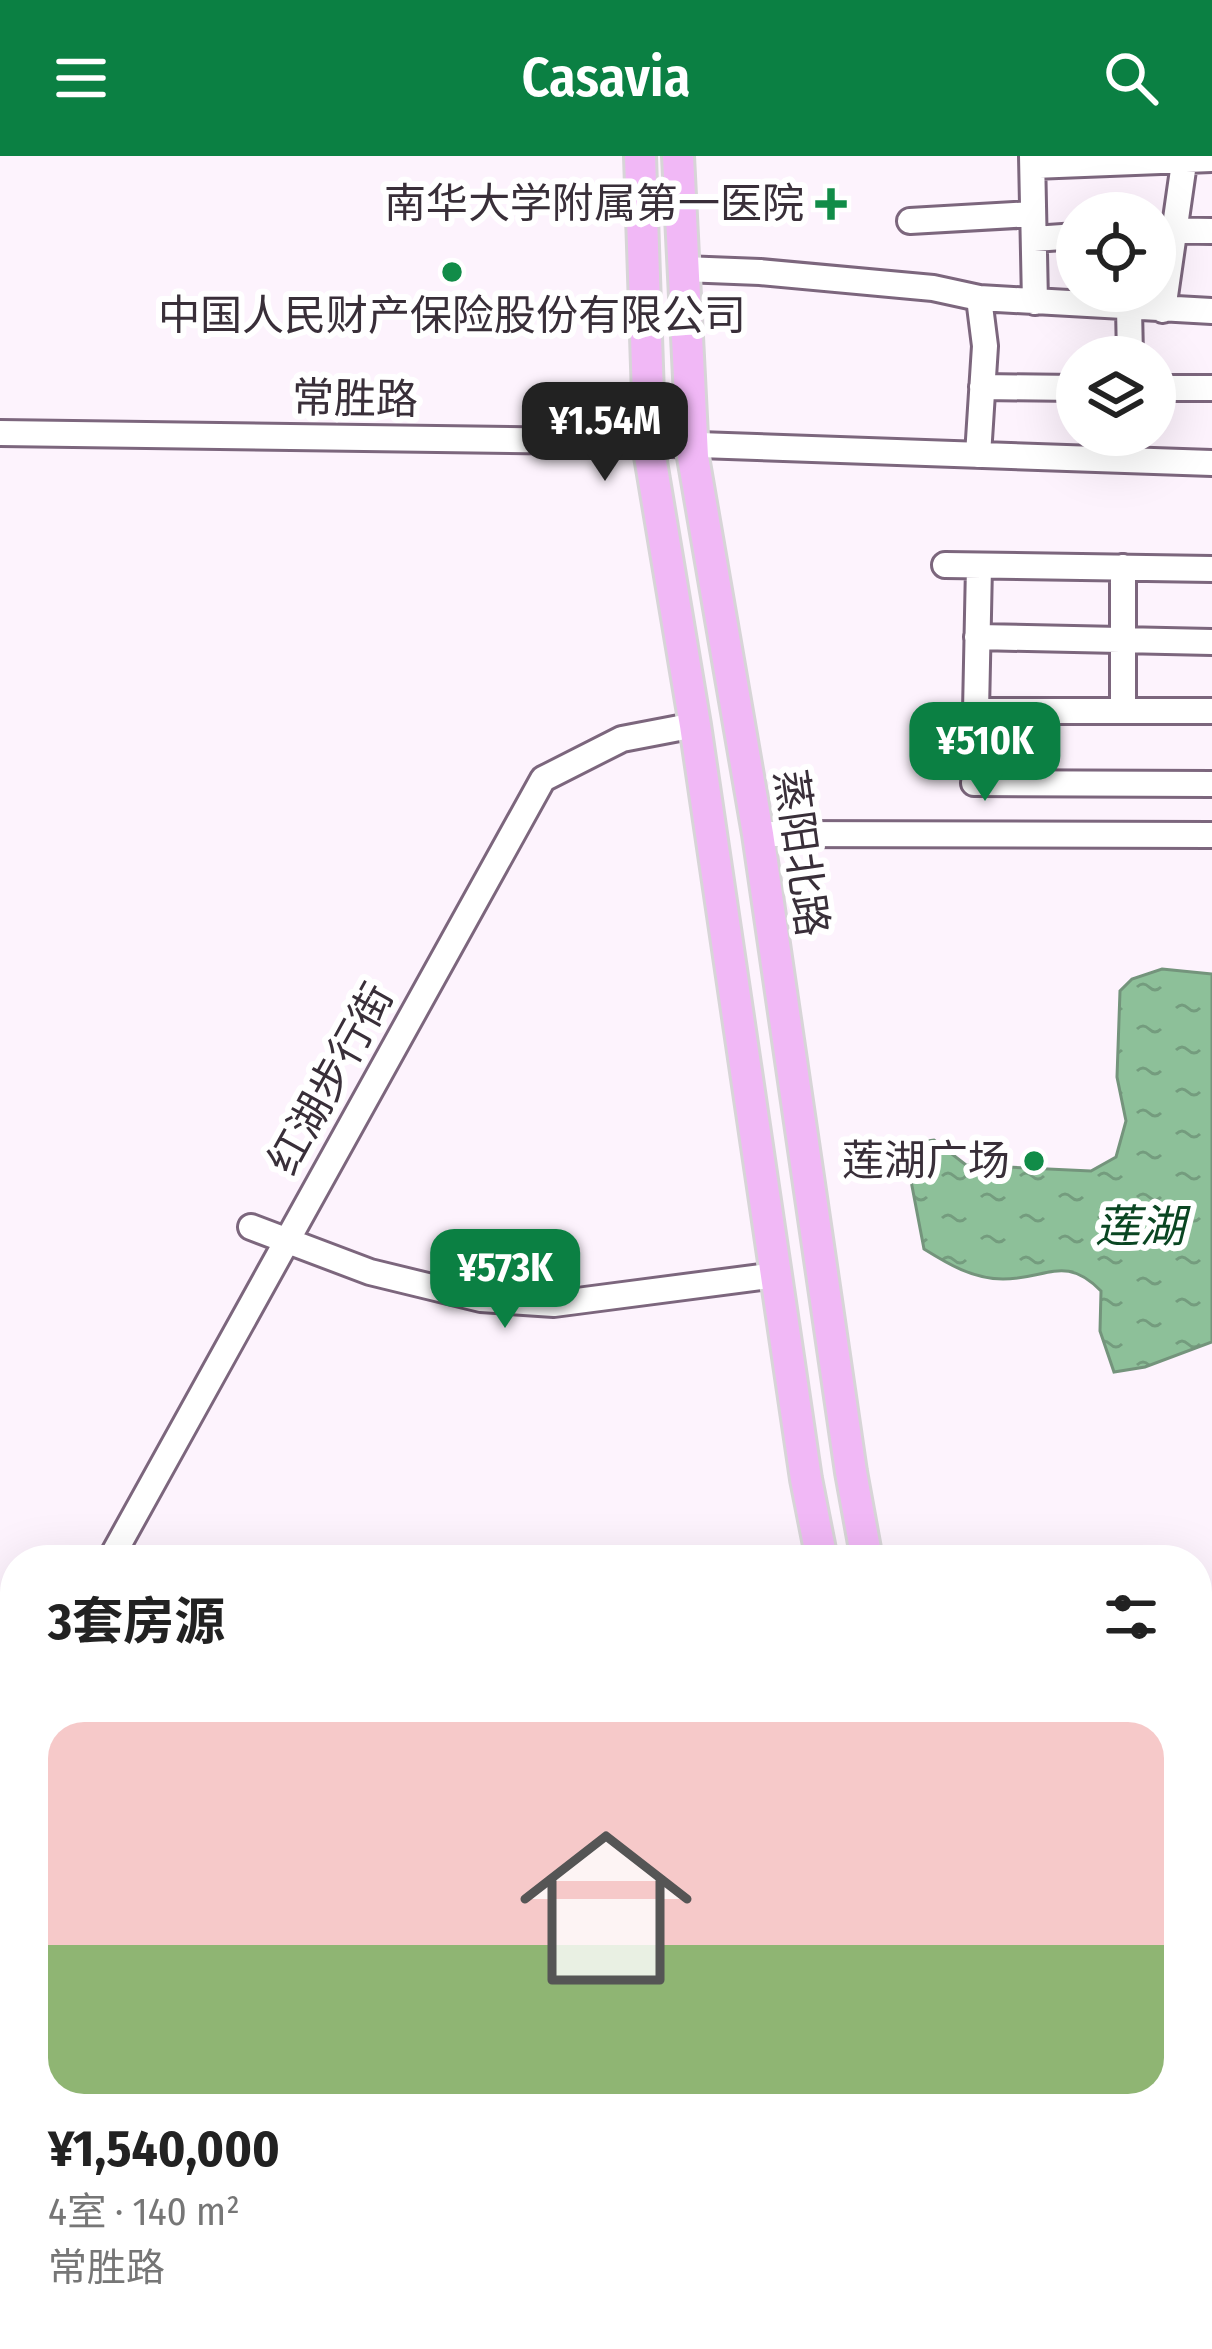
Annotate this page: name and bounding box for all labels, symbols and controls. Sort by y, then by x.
icon: menu [48,45,114,111]
icon: search [1098,45,1164,111]
text: Casavia [522,46,690,110]
place label: 南华大学附属第一医院 [384,179,804,229]
marker: 南华大学附属第一医院 [815,188,847,220]
map controls [1056,192,1176,456]
button: locate [1056,192,1176,312]
marker: 中国人民财产保险股份有限公司 [439,259,465,285]
place label: 中国人民财产保险股份有限公司 [158,291,746,341]
button: layers [1056,336,1176,456]
street label: 常胜路 [292,373,418,425]
pin: ¥1.54M [507,382,703,484]
text: ¥1.54M [549,398,661,444]
pin: ¥510K [901,702,1069,804]
text: ¥510K [936,718,1034,764]
street label: 蒸阳北路 [765,766,837,940]
street label: 红湖步行街 [258,975,404,1183]
place label: 莲湖广场 [842,1136,1010,1186]
marker: 莲湖广场 [1021,1148,1047,1174]
water label: 莲湖 [1095,1200,1191,1254]
pin: ¥573K [421,1229,589,1331]
text: ¥573K [457,1245,553,1291]
icon: filters [1098,1584,1164,1650]
text: 3套房源 [48,1591,225,1653]
icon: home [498,1800,714,2016]
text: ¥1,540,000 [48,2118,280,2180]
text: 4室 · 140 m² [48,2189,240,2235]
text: 常胜路 [48,2245,165,2291]

